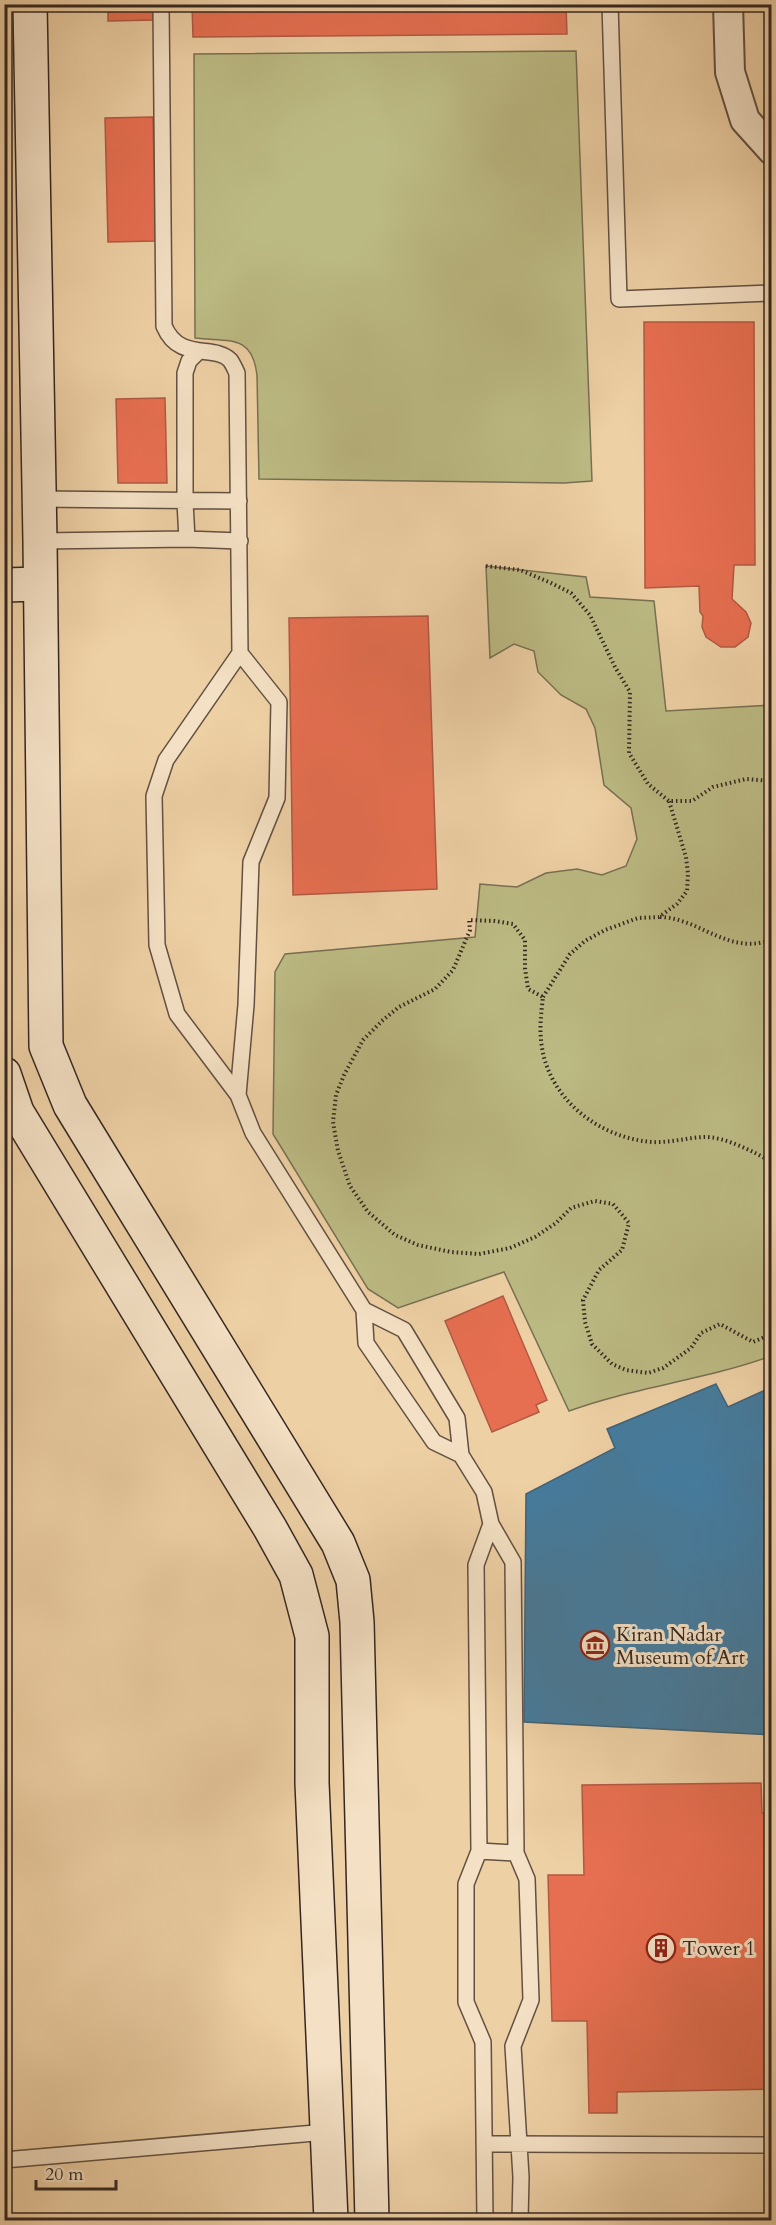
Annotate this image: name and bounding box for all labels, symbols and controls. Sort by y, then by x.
place label: Kiran Nadar Museum of Art [616,1621,746,1671]
museum icon: Kiran Nadar Museum of Art [579,1629,611,1661]
building icon: Tower 1 [645,1932,677,1964]
place label: Tower 1 [682,1935,756,1962]
scale bar [36,2153,116,2191]
text: 20 m [45,2162,84,2187]

